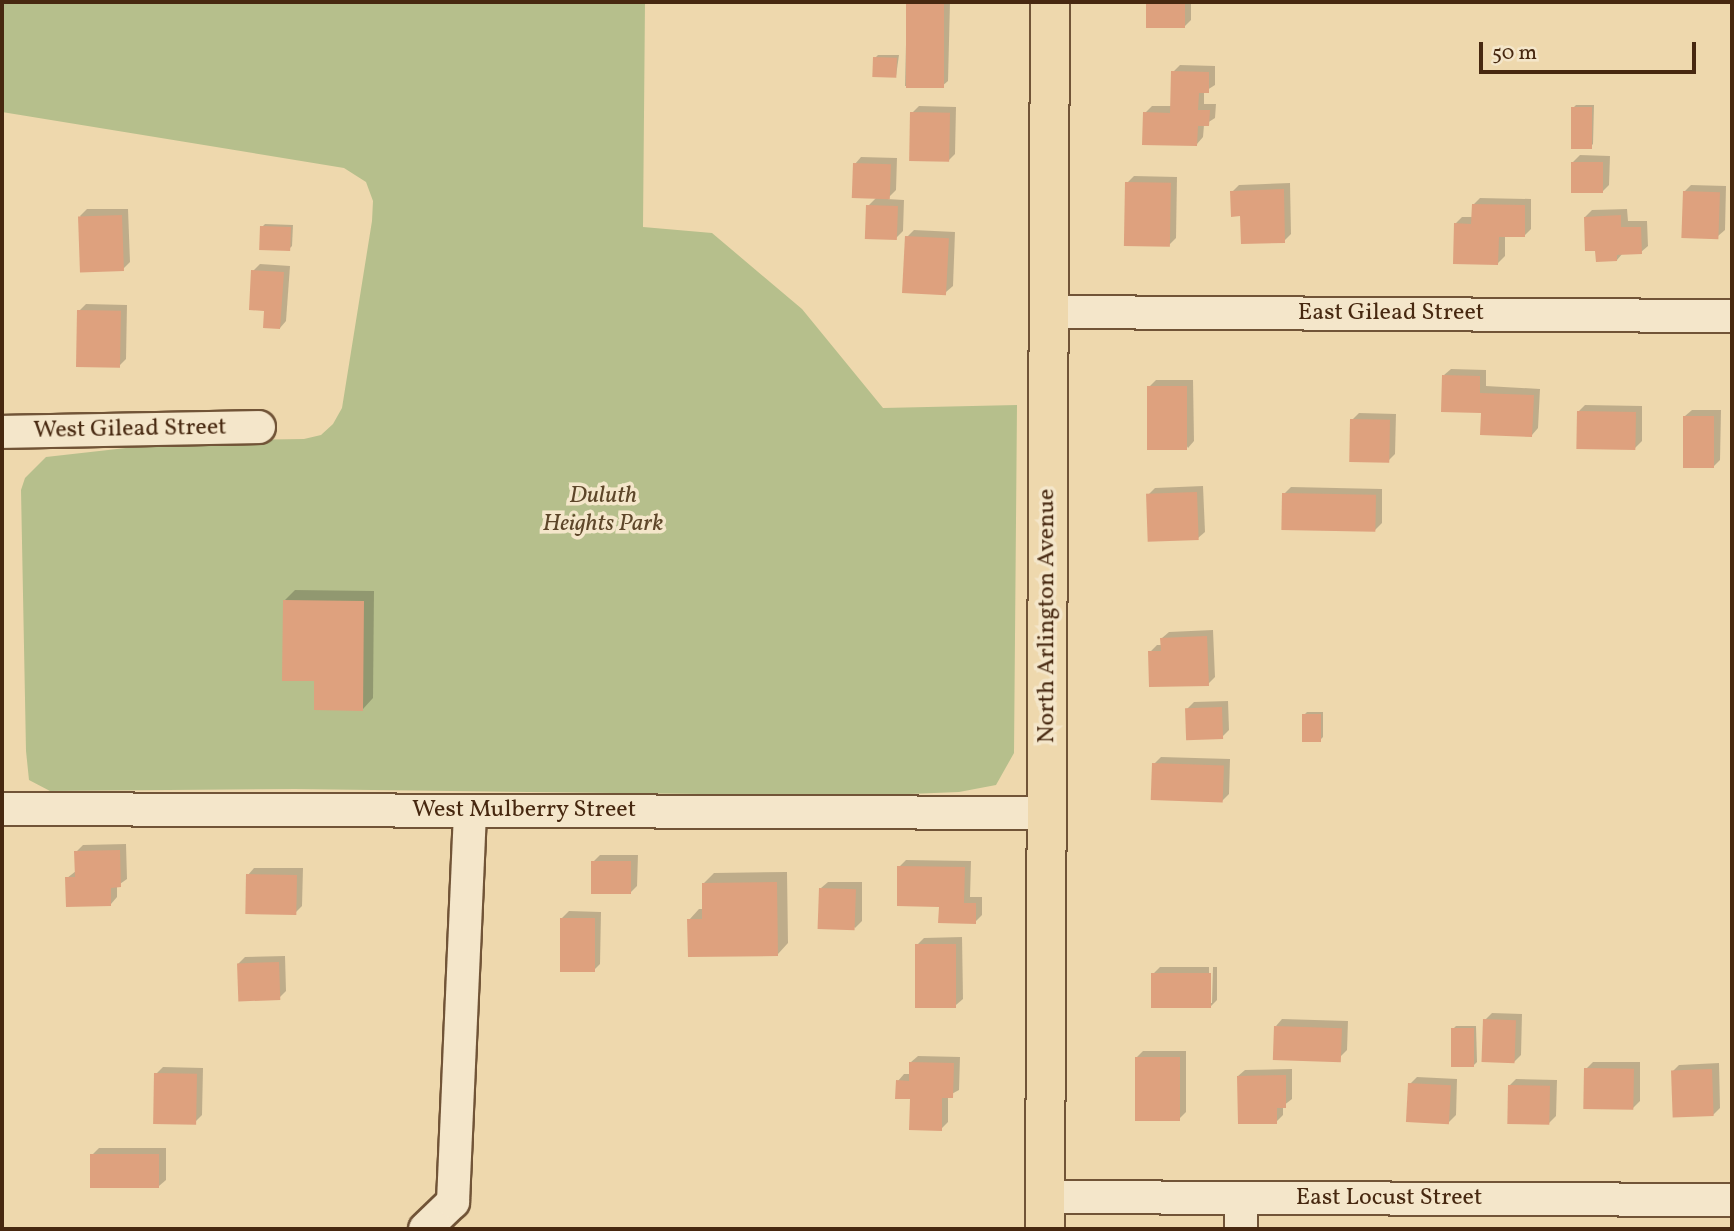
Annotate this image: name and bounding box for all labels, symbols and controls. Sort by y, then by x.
scale bar [1482,28,1699,72]
text: 50 m [1492,39,1537,68]
street label: East Gilead Street [1298,300,1484,328]
street label: West Gilead Street [33,414,227,446]
park label: Duluth Heights Park [543,483,663,539]
street label: North Arlington Avenue [1034,489,1062,743]
street label: West Mulberry Street [412,797,636,825]
street label: East Locust Street [1296,1185,1482,1213]

